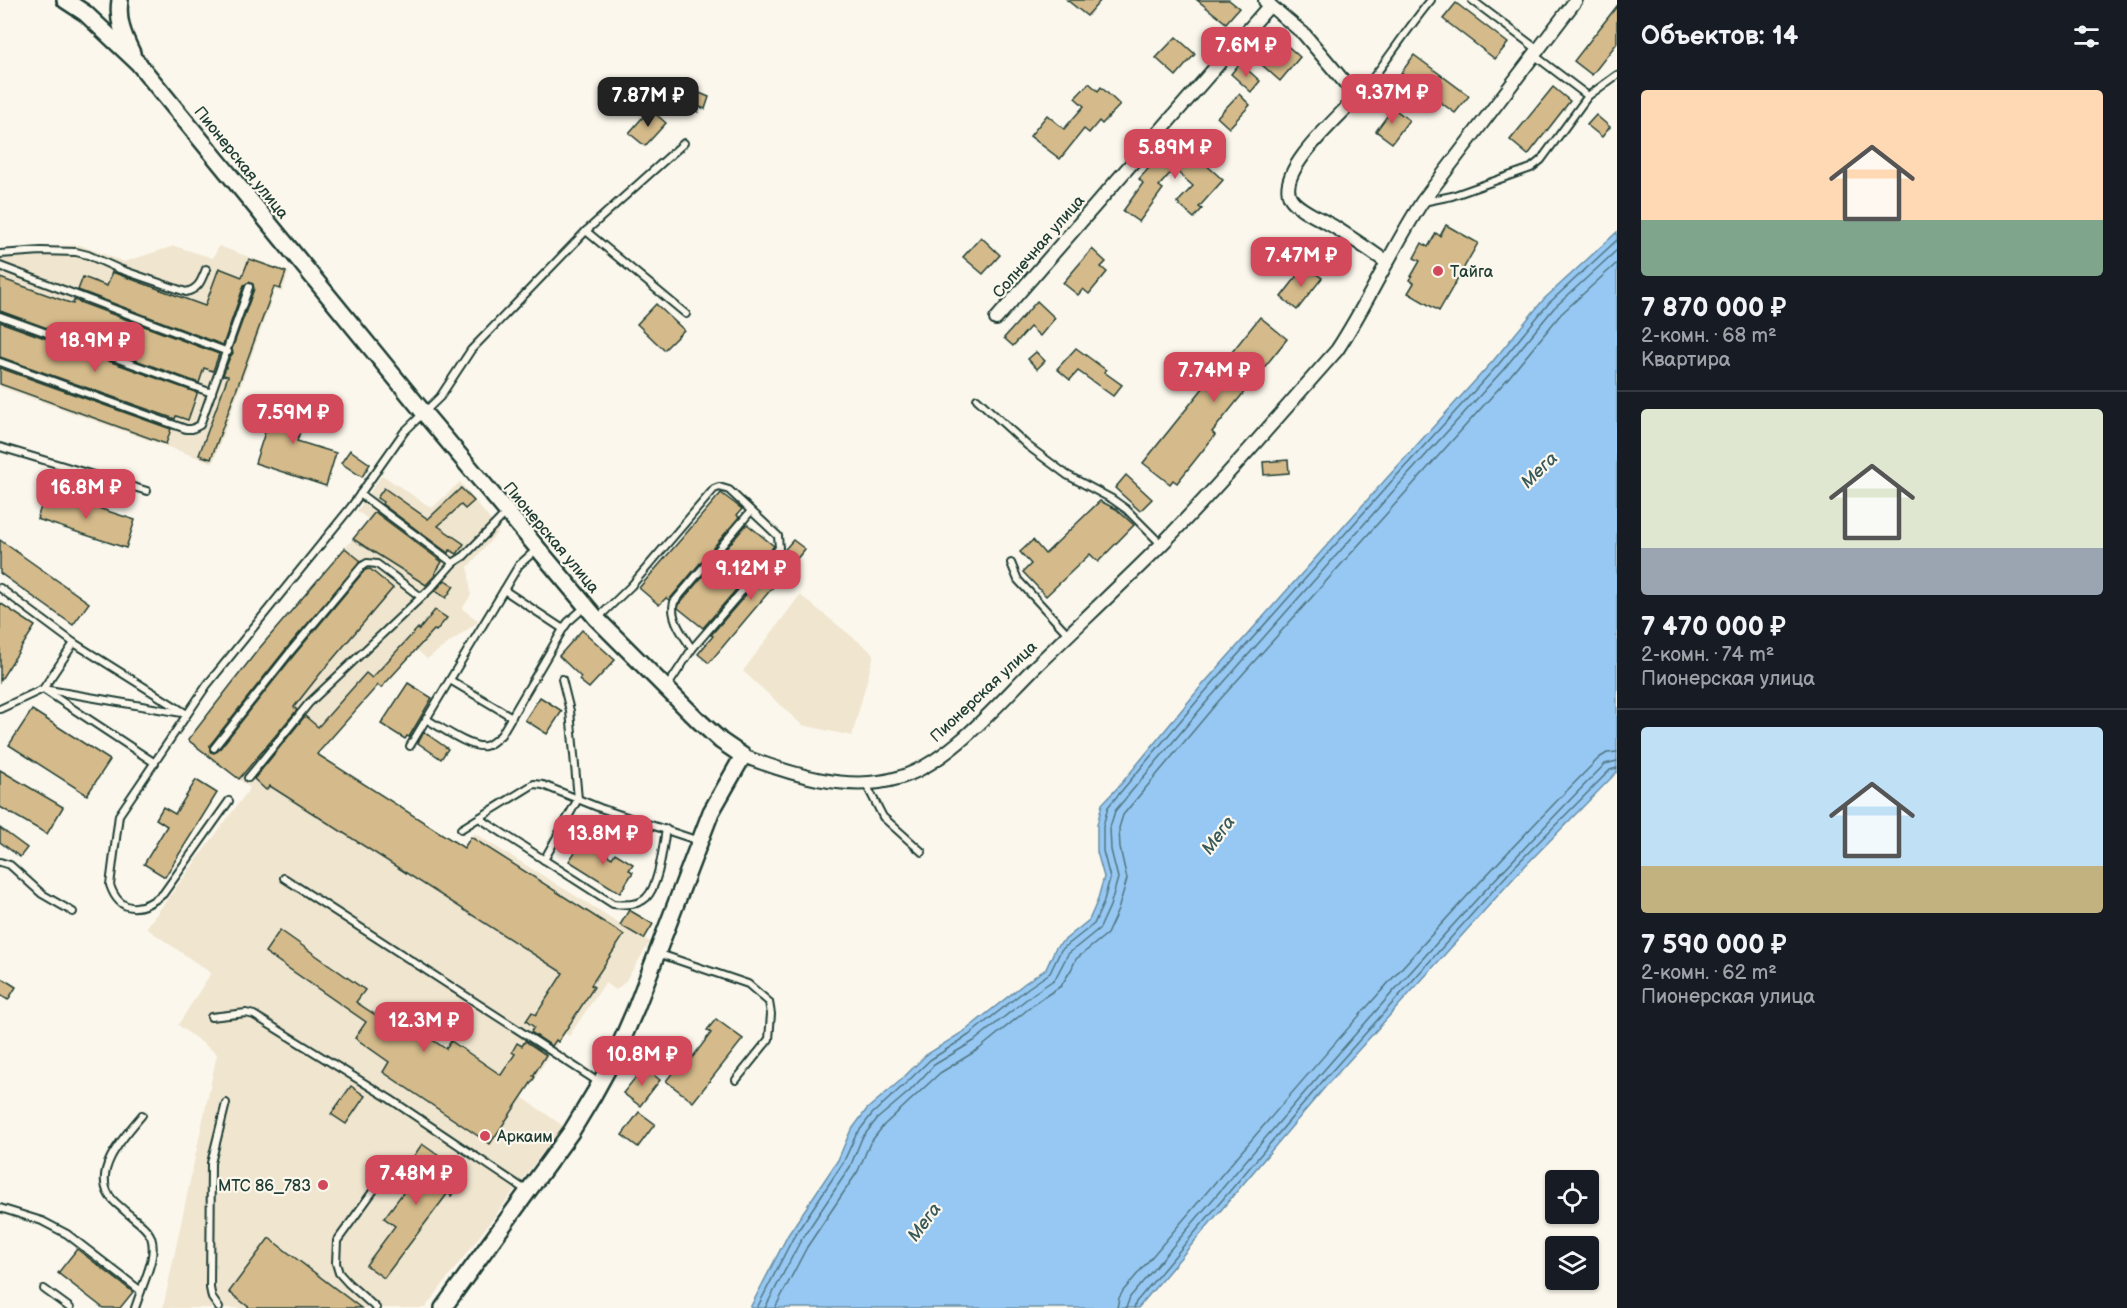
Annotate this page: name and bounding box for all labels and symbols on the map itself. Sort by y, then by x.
pin: 7.6M ₽ [1197,27,1295,78]
pin: 9.37M ₽ [1337,74,1447,125]
pin: 7.87M ₽ [593,77,703,128]
street label: Пионерская улица [190,103,292,223]
pin: 5.89M ₽ [1120,129,1230,180]
street label: Солнечная улица [989,191,1089,302]
pin: 7.47M ₽ [1246,237,1356,288]
place label: Тайга [1450,263,1494,282]
marker: Тайга [1431,264,1445,278]
pin: 18.9M ₽ [40,322,150,373]
pin: 7.74M ₽ [1159,352,1269,403]
pin: 7.59M ₽ [238,394,348,445]
water label: Мега [1517,448,1562,493]
pin: 16.8M ₽ [31,469,141,520]
street label: Пионерская улица [499,479,603,598]
pin: 9.12M ₽ [696,550,806,601]
street label: Пионерская улица [927,637,1042,747]
water label: Мега [1197,812,1240,859]
pin: 13.8M ₽ [548,815,658,866]
pin: 12.3M ₽ [369,1002,479,1053]
pin: 10.8M ₽ [587,1036,697,1087]
place label: Аркаим [496,1128,553,1147]
marker: Аркаим [478,1129,492,1143]
pin: 7.48M ₽ [361,1155,471,1206]
place label: МТС 86_783 [218,1177,311,1196]
marker: МТС 86_783 [316,1178,330,1192]
water label: Мега [903,1199,946,1246]

